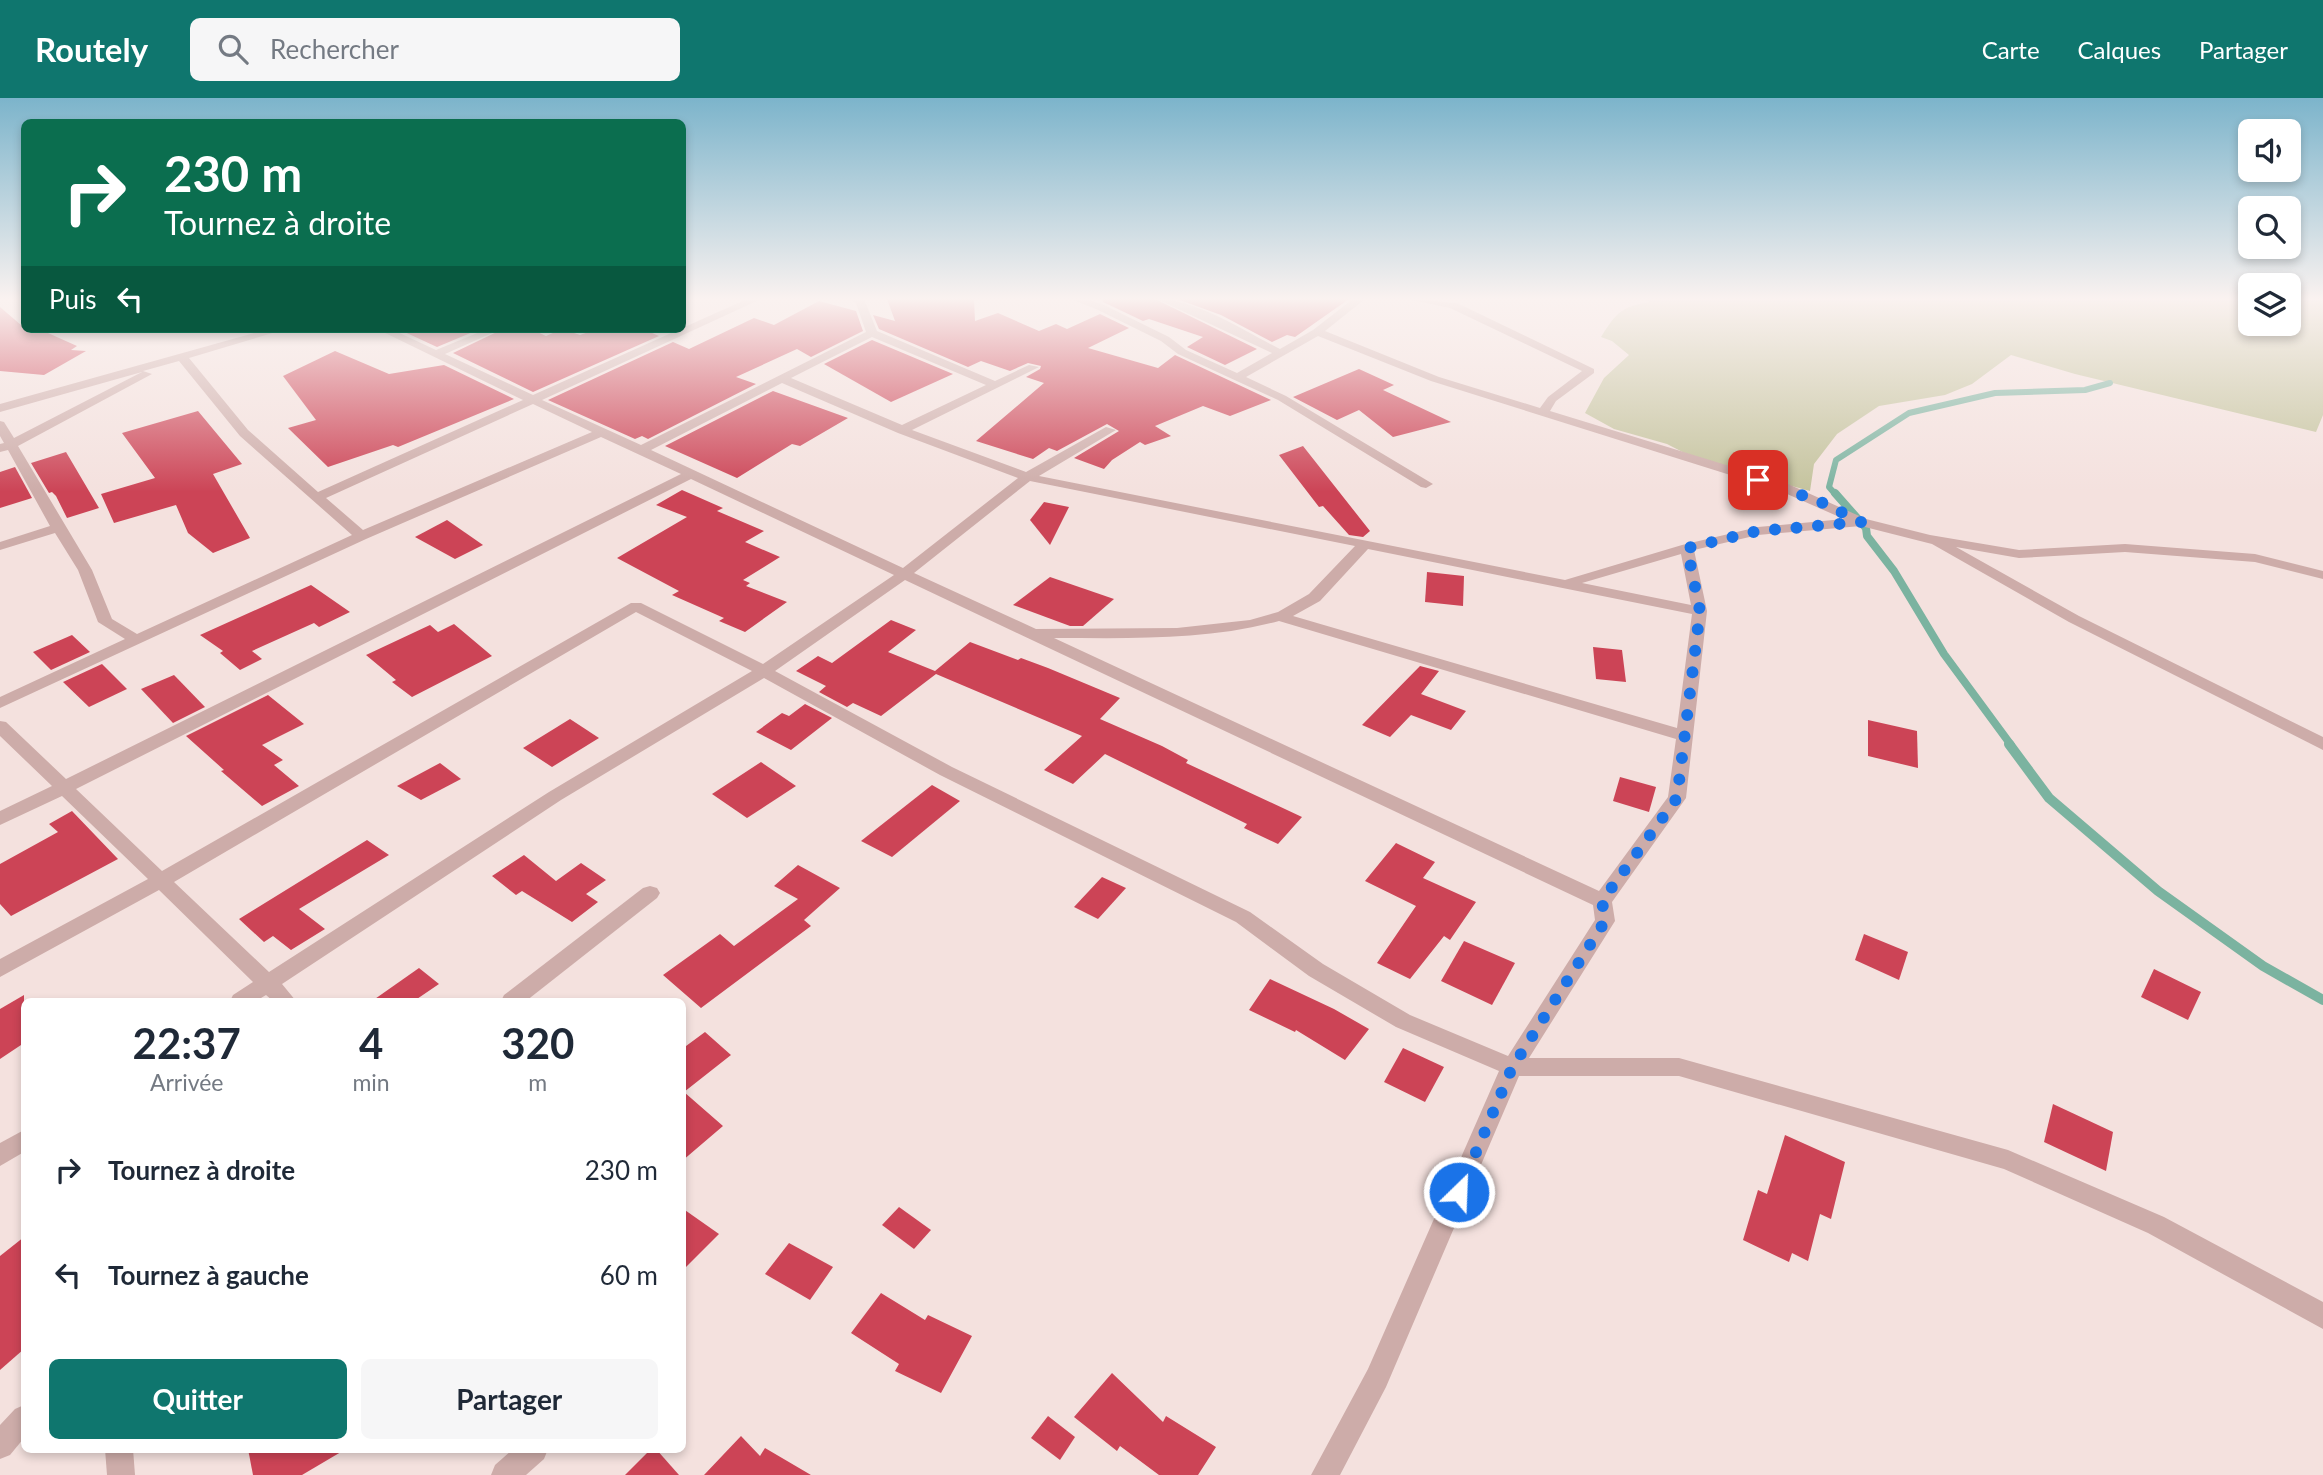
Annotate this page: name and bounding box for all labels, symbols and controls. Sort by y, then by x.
search box [190,18,680,81]
text: Routely [35,29,148,69]
icon: search [214,30,252,68]
text: Rechercher [270,33,399,65]
text: Carte [1982,35,2040,64]
text: Calques [2078,35,2161,64]
text: Partager [2199,35,2288,64]
map controls [2238,119,2301,336]
button: sound [2238,119,2301,182]
text: 230 m [164,144,302,202]
icon: right [49,147,140,238]
button: search [2238,196,2301,259]
text: Tournez à droite [164,203,391,242]
button: layers [2238,273,2301,336]
icon: left [111,280,149,318]
text: Puis [49,283,97,315]
pin [1728,450,1788,510]
icon: arrive [1739,461,1777,499]
text: 22:37 [133,1018,241,1068]
text: 4 [359,1018,383,1068]
text: 320 [501,1018,574,1068]
text: Arrivée [150,1068,224,1096]
text: min [352,1068,390,1096]
text: m [528,1068,547,1096]
icon: right [49,1151,87,1189]
text: Tournez à droite [108,1154,295,1186]
text: 230 m [585,1154,658,1186]
position arrow [1422,1155,1496,1229]
icon: left [49,1256,87,1294]
text: Tournez à gauche [108,1259,309,1291]
text: 60 m [600,1259,658,1291]
button: Quitter [49,1359,347,1439]
button: Partager [361,1359,658,1439]

